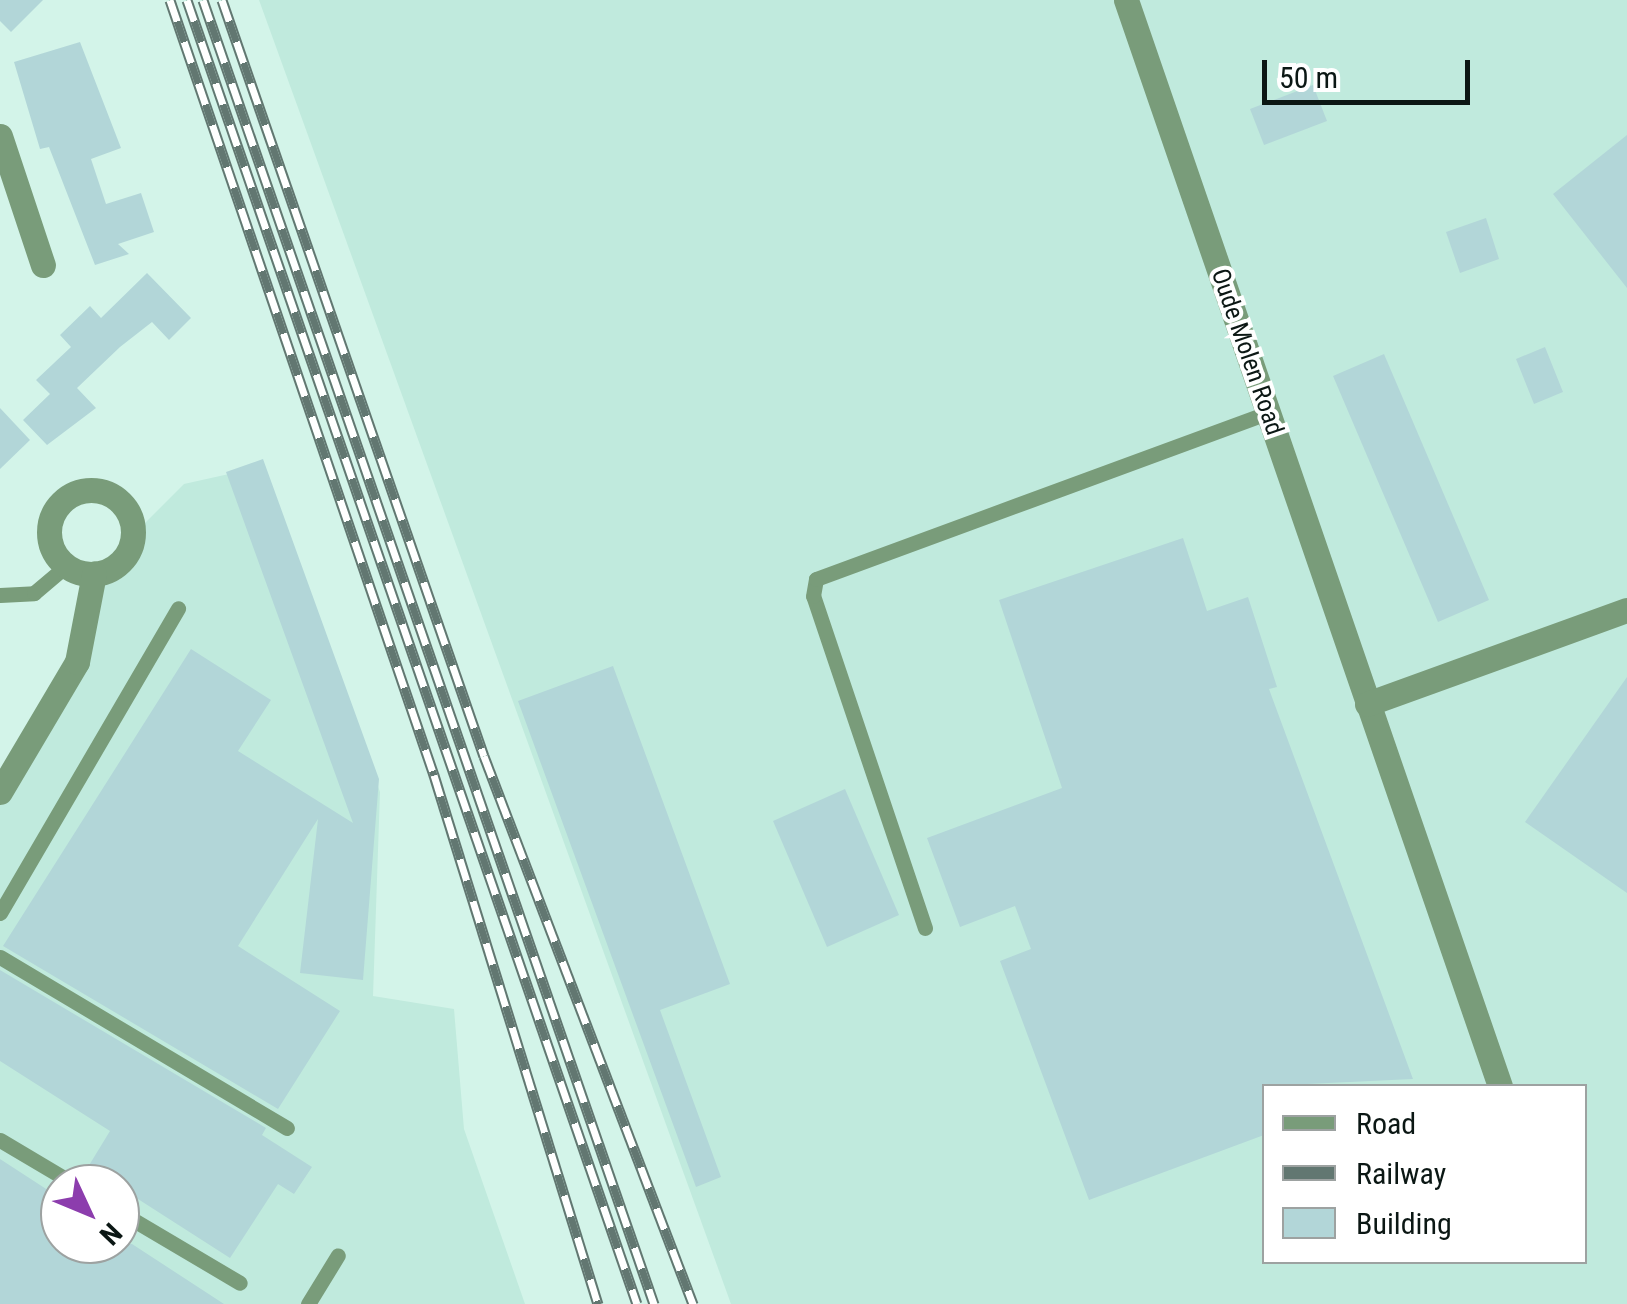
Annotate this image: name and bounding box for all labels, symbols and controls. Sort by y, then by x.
scale bar [1267,40,1474,102]
text: 50 m [1279,60,1338,95]
street label: Oude Molen Road [1205,265,1289,439]
legend [1262,1084,1587,1264]
text: Road [1356,1106,1416,1141]
text: Railway [1356,1156,1446,1191]
north arrow [40,1164,140,1264]
text: Building [1356,1206,1452,1241]
text: N [93,1216,128,1251]

